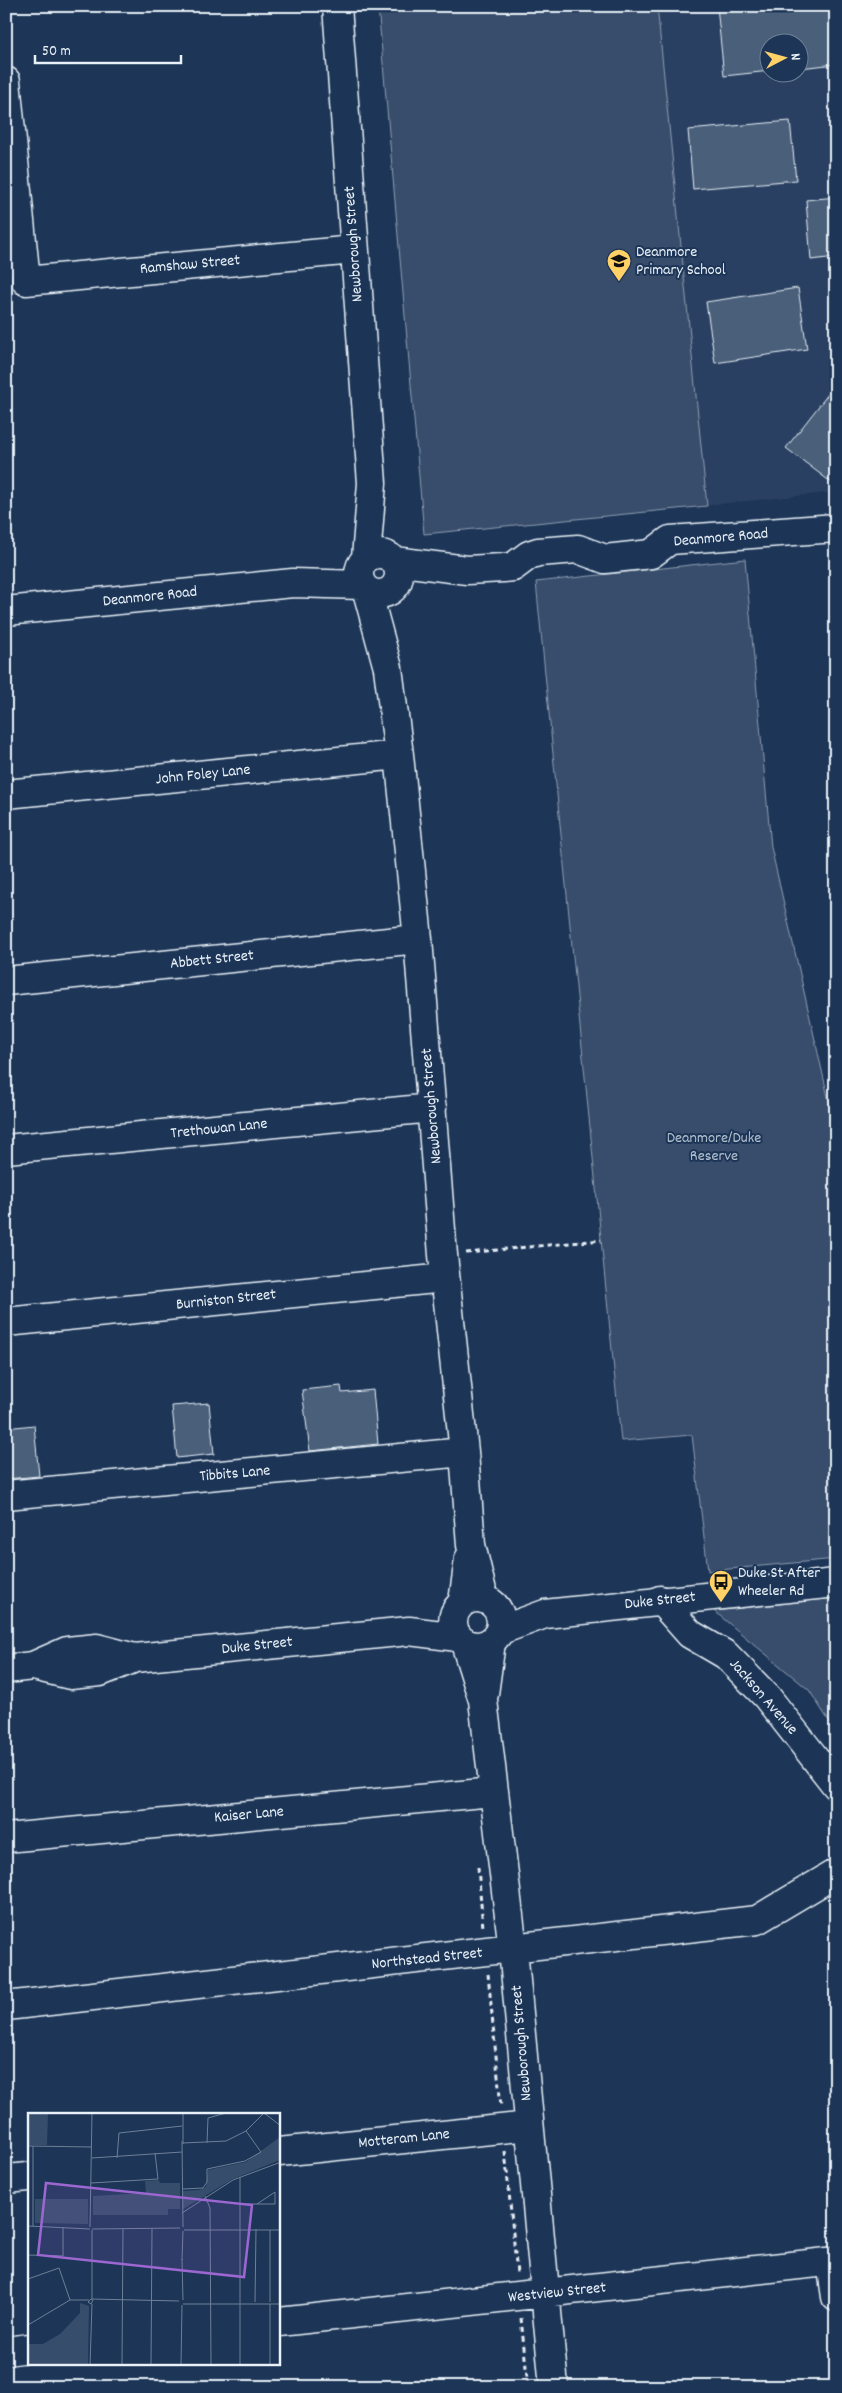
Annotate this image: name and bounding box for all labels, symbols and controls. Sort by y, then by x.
scale bar [35,32,181,64]
north arrow [760,32,810,82]
text: 50 m [42,41,71,63]
text: N [785,52,805,61]
street label: Newborough Street [338,185,370,303]
place label: Deanmore Primary School [636,241,726,282]
school or university icon: Deanmore Primary School [606,248,632,282]
street label: Ramshaw Street [139,249,241,281]
street label: Deanmore Road [673,522,769,554]
street label: Deanmore Road [102,581,198,613]
street label: John Foley Lane [155,759,251,791]
street label: Abbett Street [169,944,255,976]
street label: Newborough Street [415,1047,449,1165]
street label: Trethowan Lane [170,1112,268,1146]
park label: Deanmore/Duke Reserve [667,1127,761,1168]
street label: Burniston Street [175,1283,277,1317]
street label: Tibbits Lane [199,1459,271,1489]
place label: Duke St After Wheeler Rd [738,1562,820,1603]
bus stop icon: Duke St After Wheeler Rd [708,1569,734,1603]
street label: Duke Street [623,1586,697,1616]
street label: Duke Street [220,1631,294,1661]
street label: Jackson Avenue [723,1654,803,1740]
street label: Kaiser Lane [213,1801,285,1829]
street label: Northstead Street [370,1942,484,1976]
street label: Newborough Street [505,1984,539,2102]
inset map [28,2113,280,2366]
street label: Motteram Lane [357,2123,451,2155]
street label: Westview Street [507,2276,607,2310]

